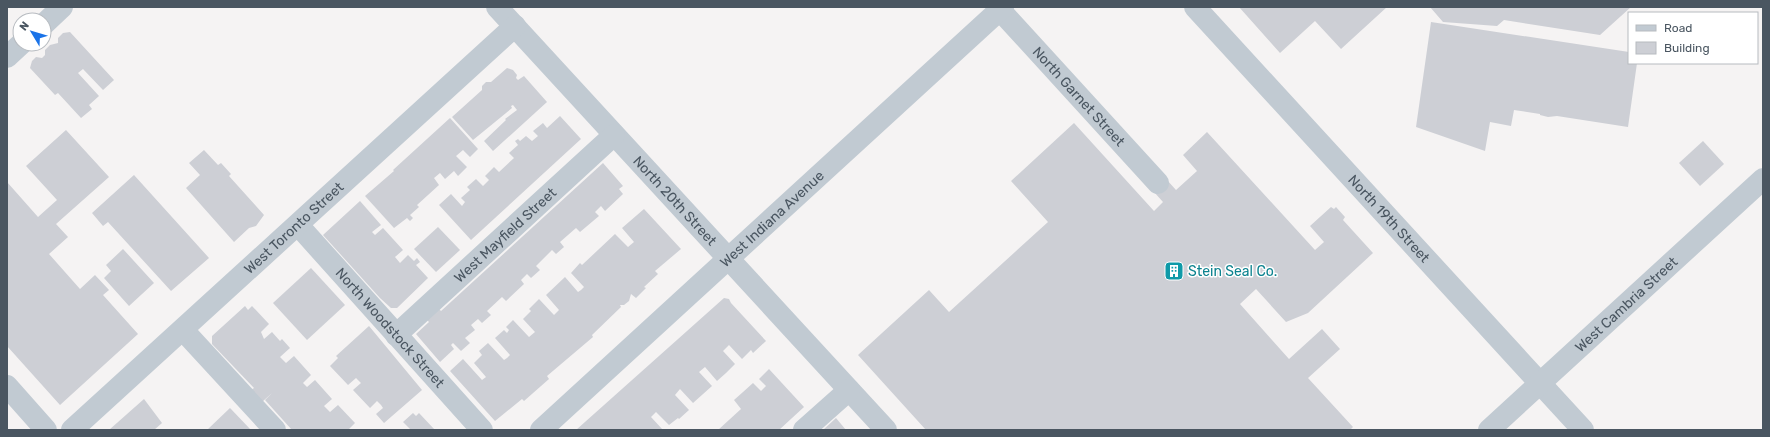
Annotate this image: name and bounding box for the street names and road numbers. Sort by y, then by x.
street label: North Garnet Street [1029,43,1129,150]
street label: North 20th Street [630,152,721,249]
street label: West Indiana Avenue [716,167,827,270]
street label: North 19th Street [1345,171,1434,266]
street label: West Toronto Street [240,178,347,277]
street label: West Mayfield Street [450,184,560,286]
street label: West Cambria Street [1571,253,1681,356]
street label: North Woodstock Street [332,264,449,391]

